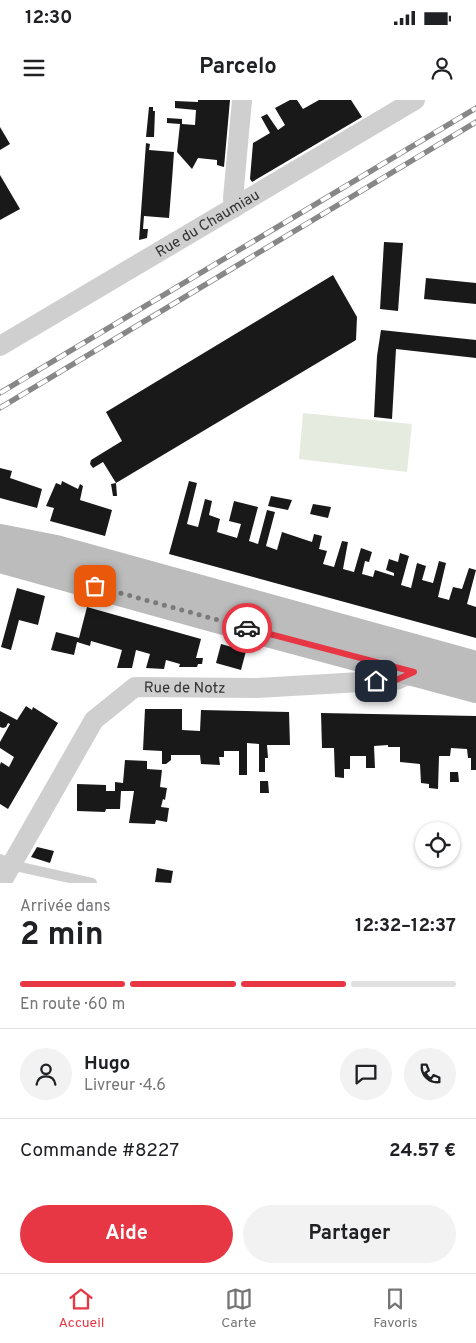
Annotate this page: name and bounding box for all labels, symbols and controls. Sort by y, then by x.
text: 12:30 [25,6,72,30]
icon: menu [20,54,48,82]
text: Parcelo [199,54,277,81]
icon: person [428,54,456,82]
street label: Rue du Chaumiau [153,186,264,263]
pin [74,565,116,607]
icon: bag [81,572,109,600]
courier [222,603,272,653]
icon: car [233,614,261,642]
pin [355,660,397,702]
icon: home [362,667,390,695]
street label: Rue de Notz [144,679,226,699]
map controls [415,822,460,867]
button: locate [415,822,460,867]
text: Arrivée dans [20,897,110,917]
text: 12:32–12:37 [355,914,456,938]
text: 2 min [20,916,104,956]
text: En route · 60 m [20,995,125,1015]
button: person [20,1048,72,1100]
button: chat [340,1048,392,1100]
button: phone [404,1048,456,1100]
text: Hugo [84,1052,130,1076]
text: Livreur · 4.6 [84,1076,166,1096]
text: Commande #8227 [20,1139,179,1163]
text: 24.57 € [389,1139,456,1163]
button: Aide [20,1205,233,1263]
button: Partager [243,1205,456,1263]
tab: Accueil [58,1285,104,1332]
tab: Carte [221,1285,256,1332]
tab: Favoris [373,1285,418,1332]

